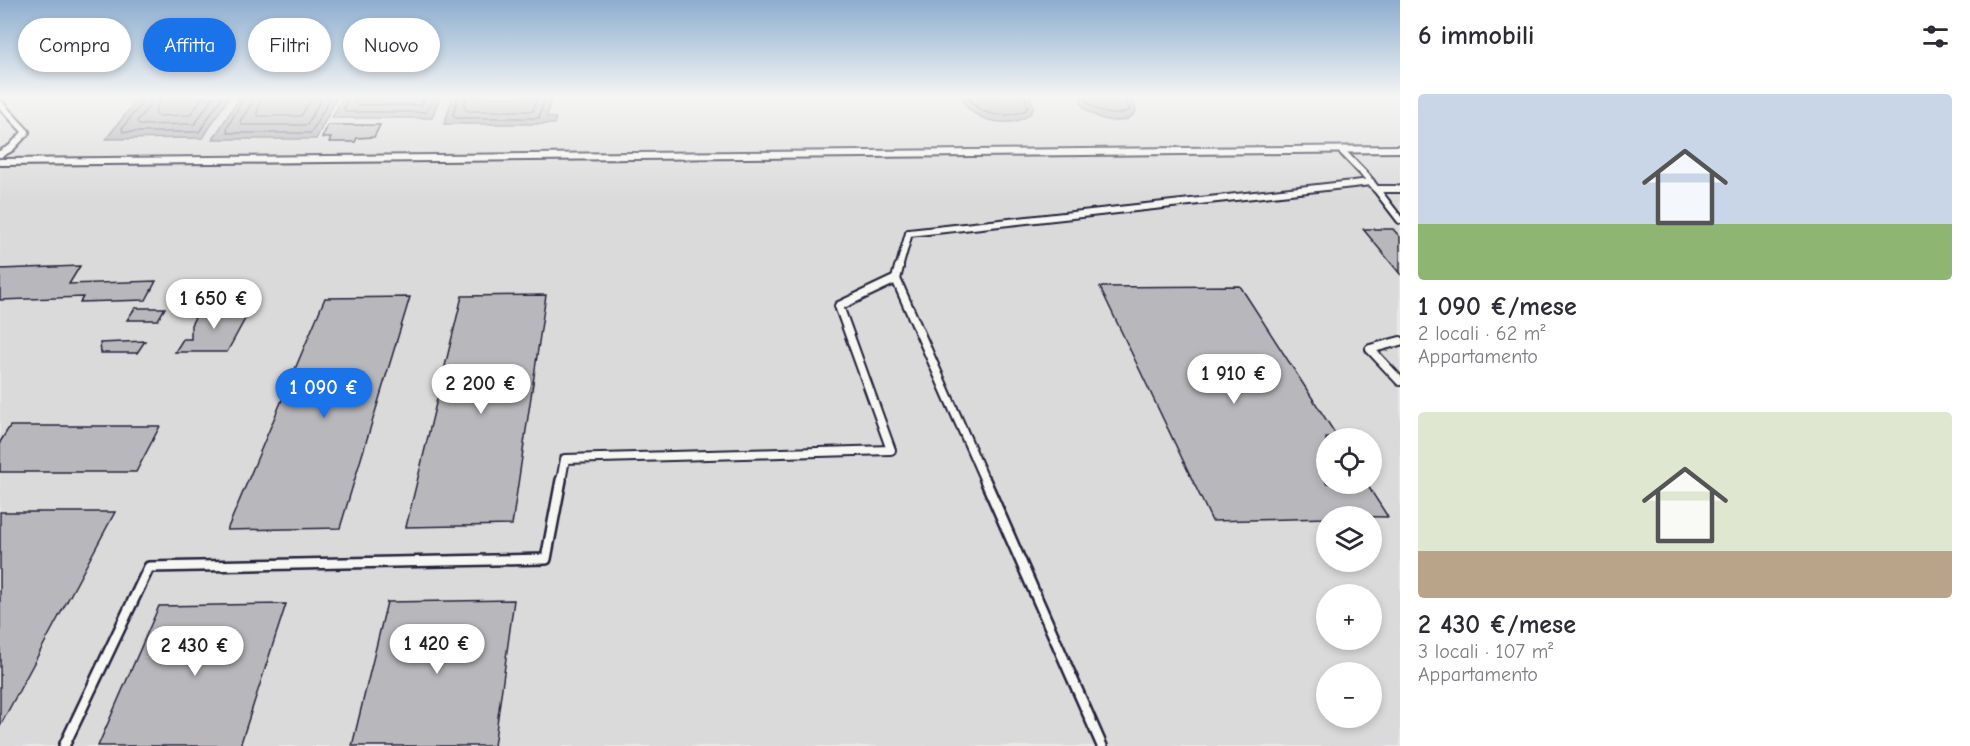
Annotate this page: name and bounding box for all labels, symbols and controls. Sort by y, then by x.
chip: Compra [18,18,131,72]
chip: Affitta [143,18,236,72]
chip: Filtri [248,18,331,72]
chip: Nuovo [343,18,440,72]
icon: filters [1919,20,1952,53]
text: 6 immobili [1418,21,1534,51]
icon: home [1631,133,1739,241]
pin: 1 650 € [159,279,269,330]
text: 1 650 € [180,287,248,310]
text: 1 090 €/mese [1418,292,1577,322]
text: 2 locali · 62 m² [1418,322,1545,345]
text: Appartamento [1418,345,1538,368]
pin: 1 910 € [1179,354,1289,405]
text: 1 910 € [1201,362,1267,385]
pin: 2 200 € [426,364,536,415]
pin: 1 090 € [269,368,379,419]
text: 2 200 € [446,372,516,395]
text: 1 090 € [289,376,359,399]
map controls [1316,428,1382,728]
button: locate [1316,428,1382,494]
icon: home [1631,451,1739,559]
button: layers [1316,506,1382,572]
button: + [1316,584,1382,650]
text: 2 430 €/mese [1418,610,1576,640]
pin: 1 420 € [382,624,492,675]
pin: 2 430 € [140,626,250,677]
text: 1 420 € [404,632,470,655]
text: 2 430 € [161,634,229,657]
text: 3 locali · 107 m² [1418,640,1553,663]
button: − [1316,662,1382,728]
text: Appartamento [1418,663,1538,686]

